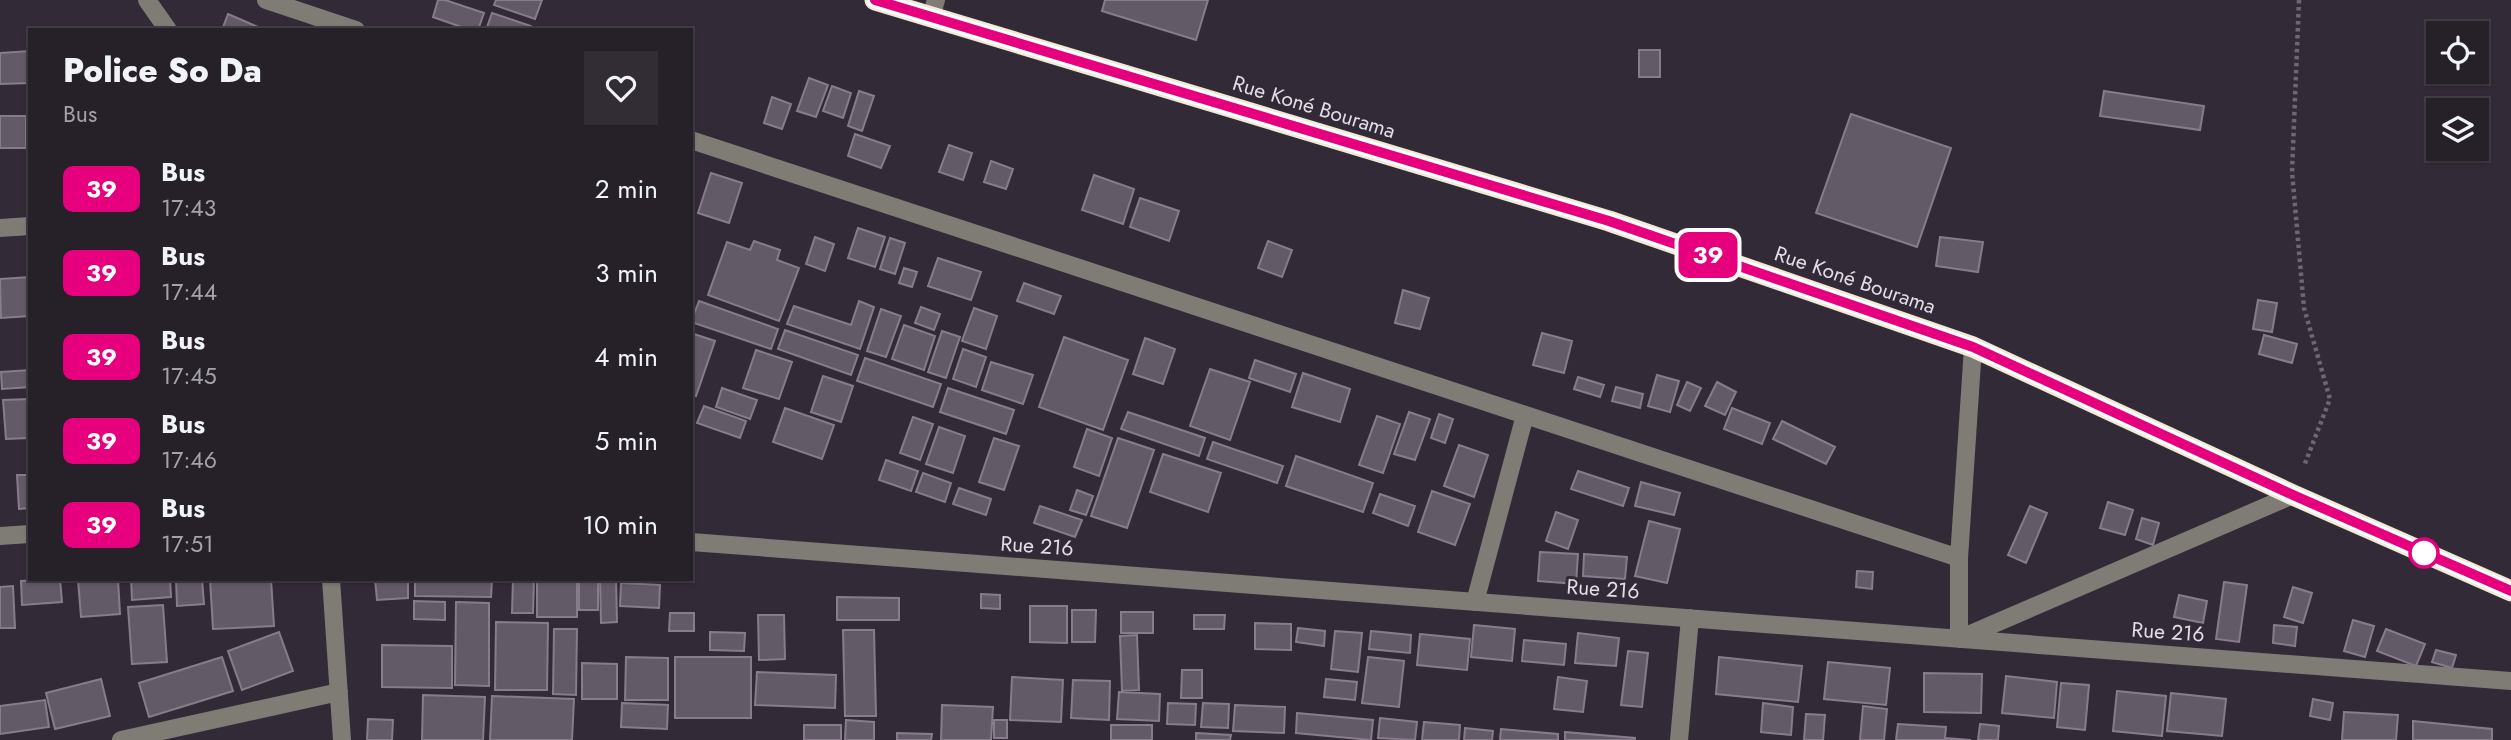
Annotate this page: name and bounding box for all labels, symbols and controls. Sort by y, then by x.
map controls [2426,21,2489,161]
button: locate [2426,21,2489,84]
text: Police So Da [63,47,262,94]
button: heart [584,51,658,125]
street label: Rue Koné Bourama [1229,68,1399,146]
text: Bus [63,97,97,131]
button: layers [2426,98,2489,161]
text: Bus [161,153,205,191]
text: 2 min [595,170,658,208]
text: 39 [86,171,117,206]
text: 17:43 [161,191,216,225]
line badge: 39 [1676,232,1740,278]
text: Bus [161,237,205,275]
text: 39 [1693,237,1723,272]
street label: Rue Koné Bourama [1770,238,1940,322]
text: 3 min [595,254,658,292]
text: 39 [86,255,117,290]
text: 17:44 [161,275,217,309]
text: Bus [161,321,205,359]
text: 4 min [594,338,658,376]
text: 39 [86,339,117,374]
text: 17:45 [161,359,217,393]
text: Bus [161,405,205,443]
text: 5 min [595,422,658,460]
text: 39 [86,423,117,458]
text: 17:46 [161,443,217,477]
text: Bus [161,489,205,527]
text: 10 min [582,506,658,544]
text: 39 [86,507,117,542]
text: 17:51 [161,527,214,561]
street label: Rue 216 [999,528,1075,564]
unlabelled marker [2409,538,2439,568]
street label: Rue 216 [1565,571,1641,607]
street label: Rue 216 [2130,614,2206,650]

